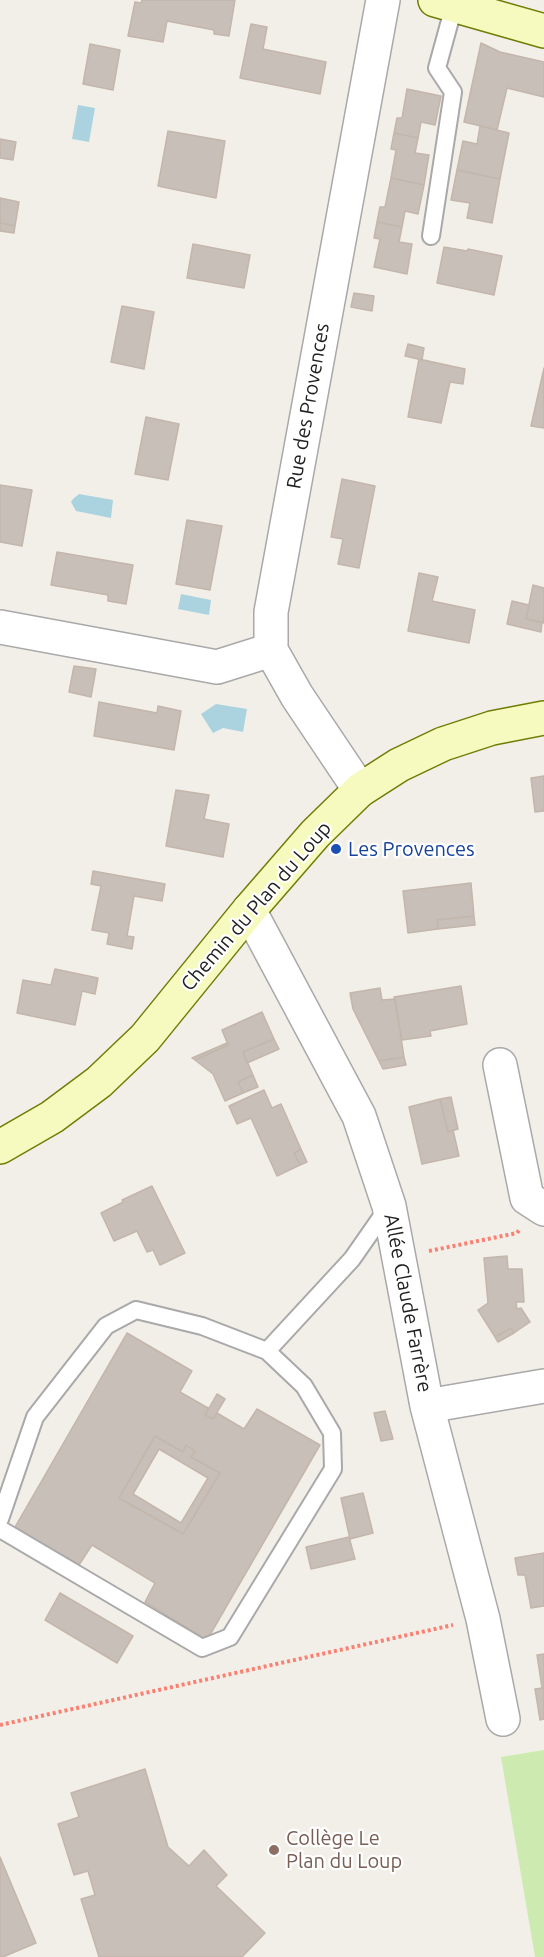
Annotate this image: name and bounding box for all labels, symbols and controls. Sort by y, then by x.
street label: Rue des Provences [282,321,334,491]
street label: Chemin du Plan du Loup [176,816,336,996]
place label: Les Provences [348,837,475,861]
marker: Les Provences [329,842,343,856]
street label: Allée Claude Farrère [379,1212,437,1394]
place label: Collège Le Plan du Loup [286,1826,402,1873]
marker: Collège Le Plan du Loup [267,1843,281,1857]

